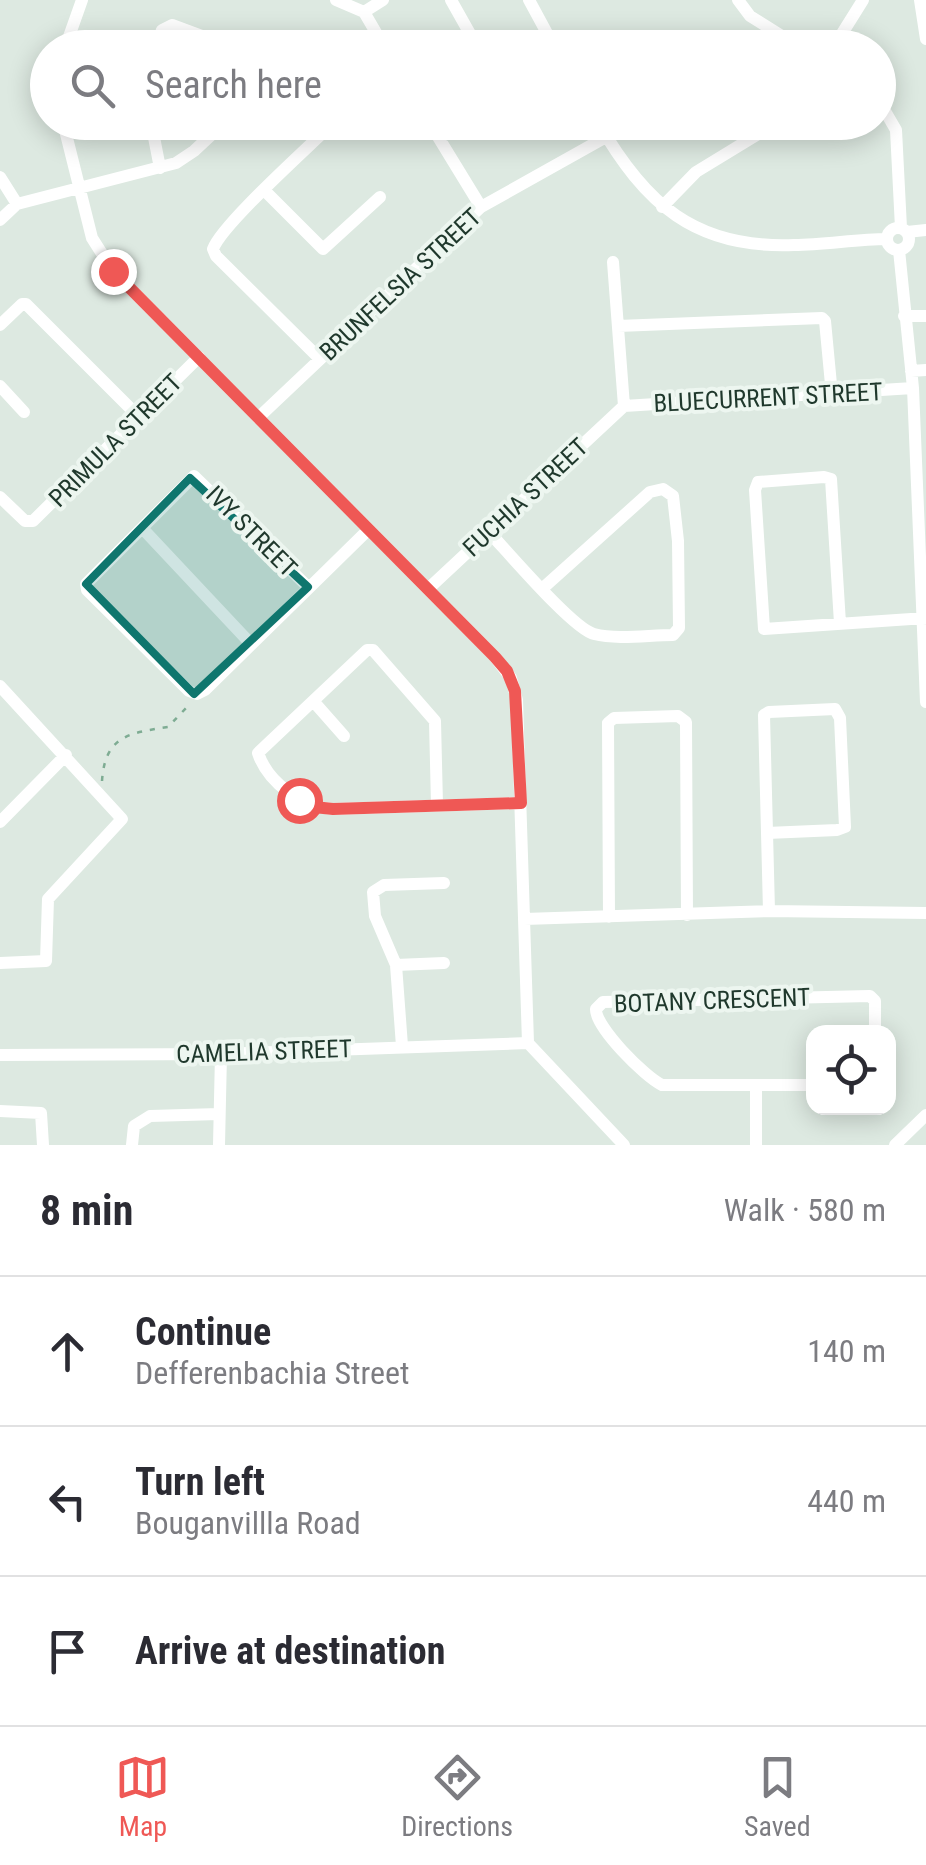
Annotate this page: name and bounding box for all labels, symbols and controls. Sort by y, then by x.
search box [30,30,896,140]
icon: search [65,58,120,113]
text: Search here [145,63,322,107]
street label: BRUNFELSIA STREET [314,202,487,366]
route end [91,249,137,295]
street label: PRIMULA STREET [43,368,188,513]
street label: BLUECURRENT STREET [653,377,883,418]
street label: FUCHIA STREET [457,432,594,562]
street label: IVY STREET [200,480,303,583]
route start [277,778,323,824]
street label: BOTANY CRESCENT [613,983,811,1018]
map controls [806,1025,896,1115]
button: locate [806,1025,896,1115]
street label: CAMELIA STREET [176,1034,352,1069]
text: 8 min [40,1186,133,1235]
text: Walk · 580 m [724,1191,886,1229]
text: Continue [135,1310,271,1354]
icon: ahead [40,1324,95,1379]
text: 140 m [807,1332,886,1370]
text: Defferenbachia Street [135,1354,409,1392]
text: Turn left [135,1460,265,1504]
icon: left [40,1474,95,1529]
text: 440 m [807,1482,886,1520]
text: Bouganvillla Road [135,1504,361,1542]
icon: arrive [40,1624,95,1679]
text: Arrive at destination [135,1629,445,1673]
tab: Map [115,1750,170,1843]
tab: Directions [401,1750,513,1843]
tab: Saved [744,1750,811,1843]

